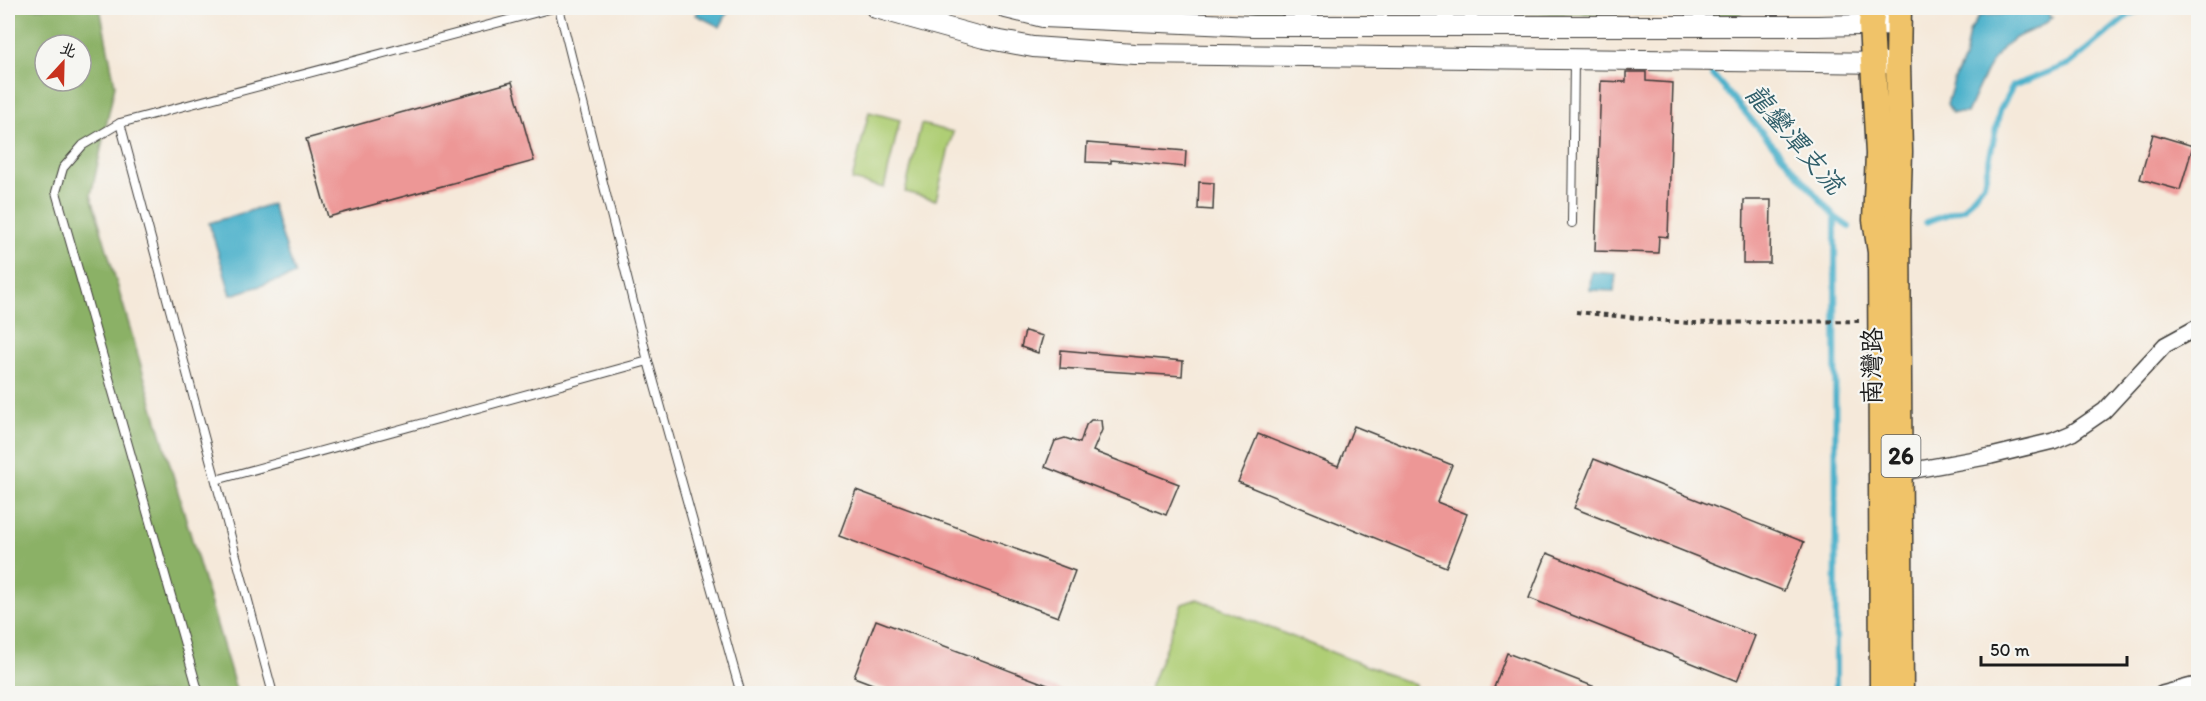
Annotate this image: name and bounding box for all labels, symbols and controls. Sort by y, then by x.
north arrow [33,33,93,93]
text: 北 [57,38,79,61]
water label: 龍鑾潭支流 [1739,77,1853,202]
street label: 南灣路 [1856,327,1888,405]
road number: 26 [1882,435,1920,477]
scale bar [1981,629,2126,667]
text: 50 m [1990,639,2030,661]

